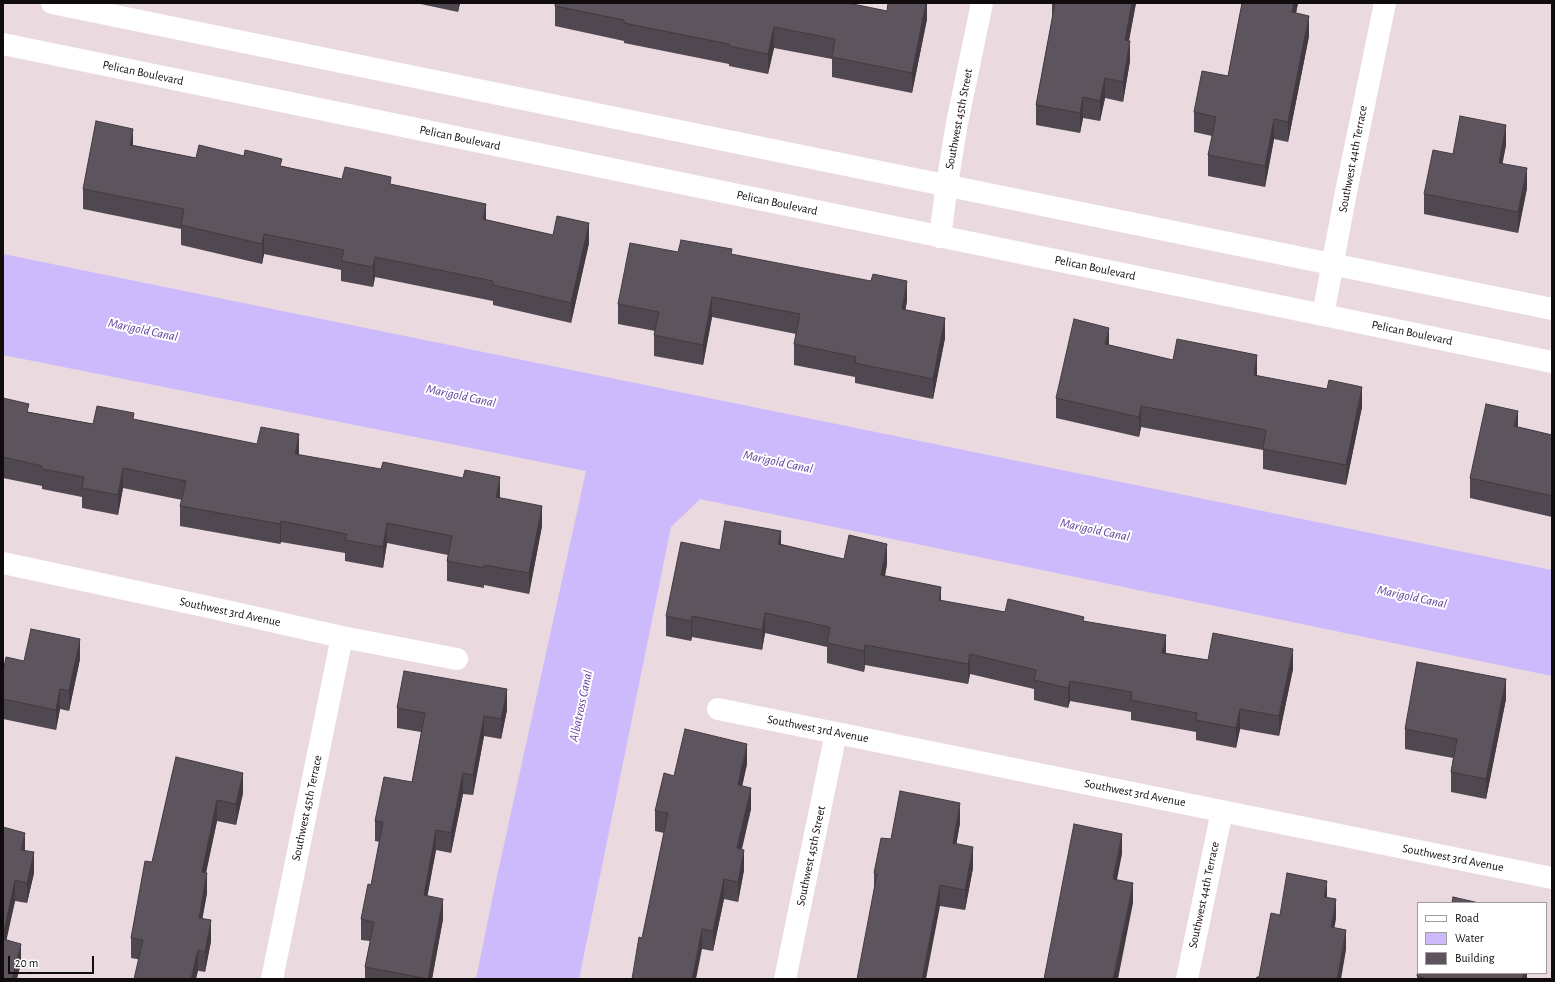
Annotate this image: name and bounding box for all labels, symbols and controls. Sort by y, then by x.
street label: Pelican Boulevard [101,57,185,89]
street label: Southwest 45th Street [942,68,976,170]
street label: Southwest 44th Terrace [1336,104,1370,214]
street label: Pelican Boulevard [418,122,502,154]
street label: Pelican Boulevard [735,187,819,219]
street label: Pelican Boulevard [1053,252,1137,284]
water label: Marigold Canal [107,315,179,345]
street label: Pelican Boulevard [1370,317,1454,349]
water label: Marigold Canal [425,381,497,411]
water label: Marigold Canal [742,447,814,477]
water label: Marigold Canal [1059,515,1131,545]
water label: Marigold Canal [1376,582,1448,612]
street label: Southwest 3rd Avenue [178,594,282,630]
water label: Albatross Canal [566,669,596,743]
street label: Southwest 3rd Avenue [766,712,870,746]
street label: Southwest 45th Terrace [289,754,325,862]
street label: Southwest 3rd Avenue [1083,776,1187,810]
street label: Southwest 45th Street [793,805,829,907]
street label: Southwest 44th Terrace [1186,840,1222,950]
street label: Southwest 3rd Avenue [1401,841,1505,875]
legend [1417,902,1547,974]
text: Road [1455,912,1479,924]
text: Water [1455,932,1484,944]
scale bar [10,948,96,974]
text: Building [1455,952,1495,964]
text: 20 m [15,957,38,969]

